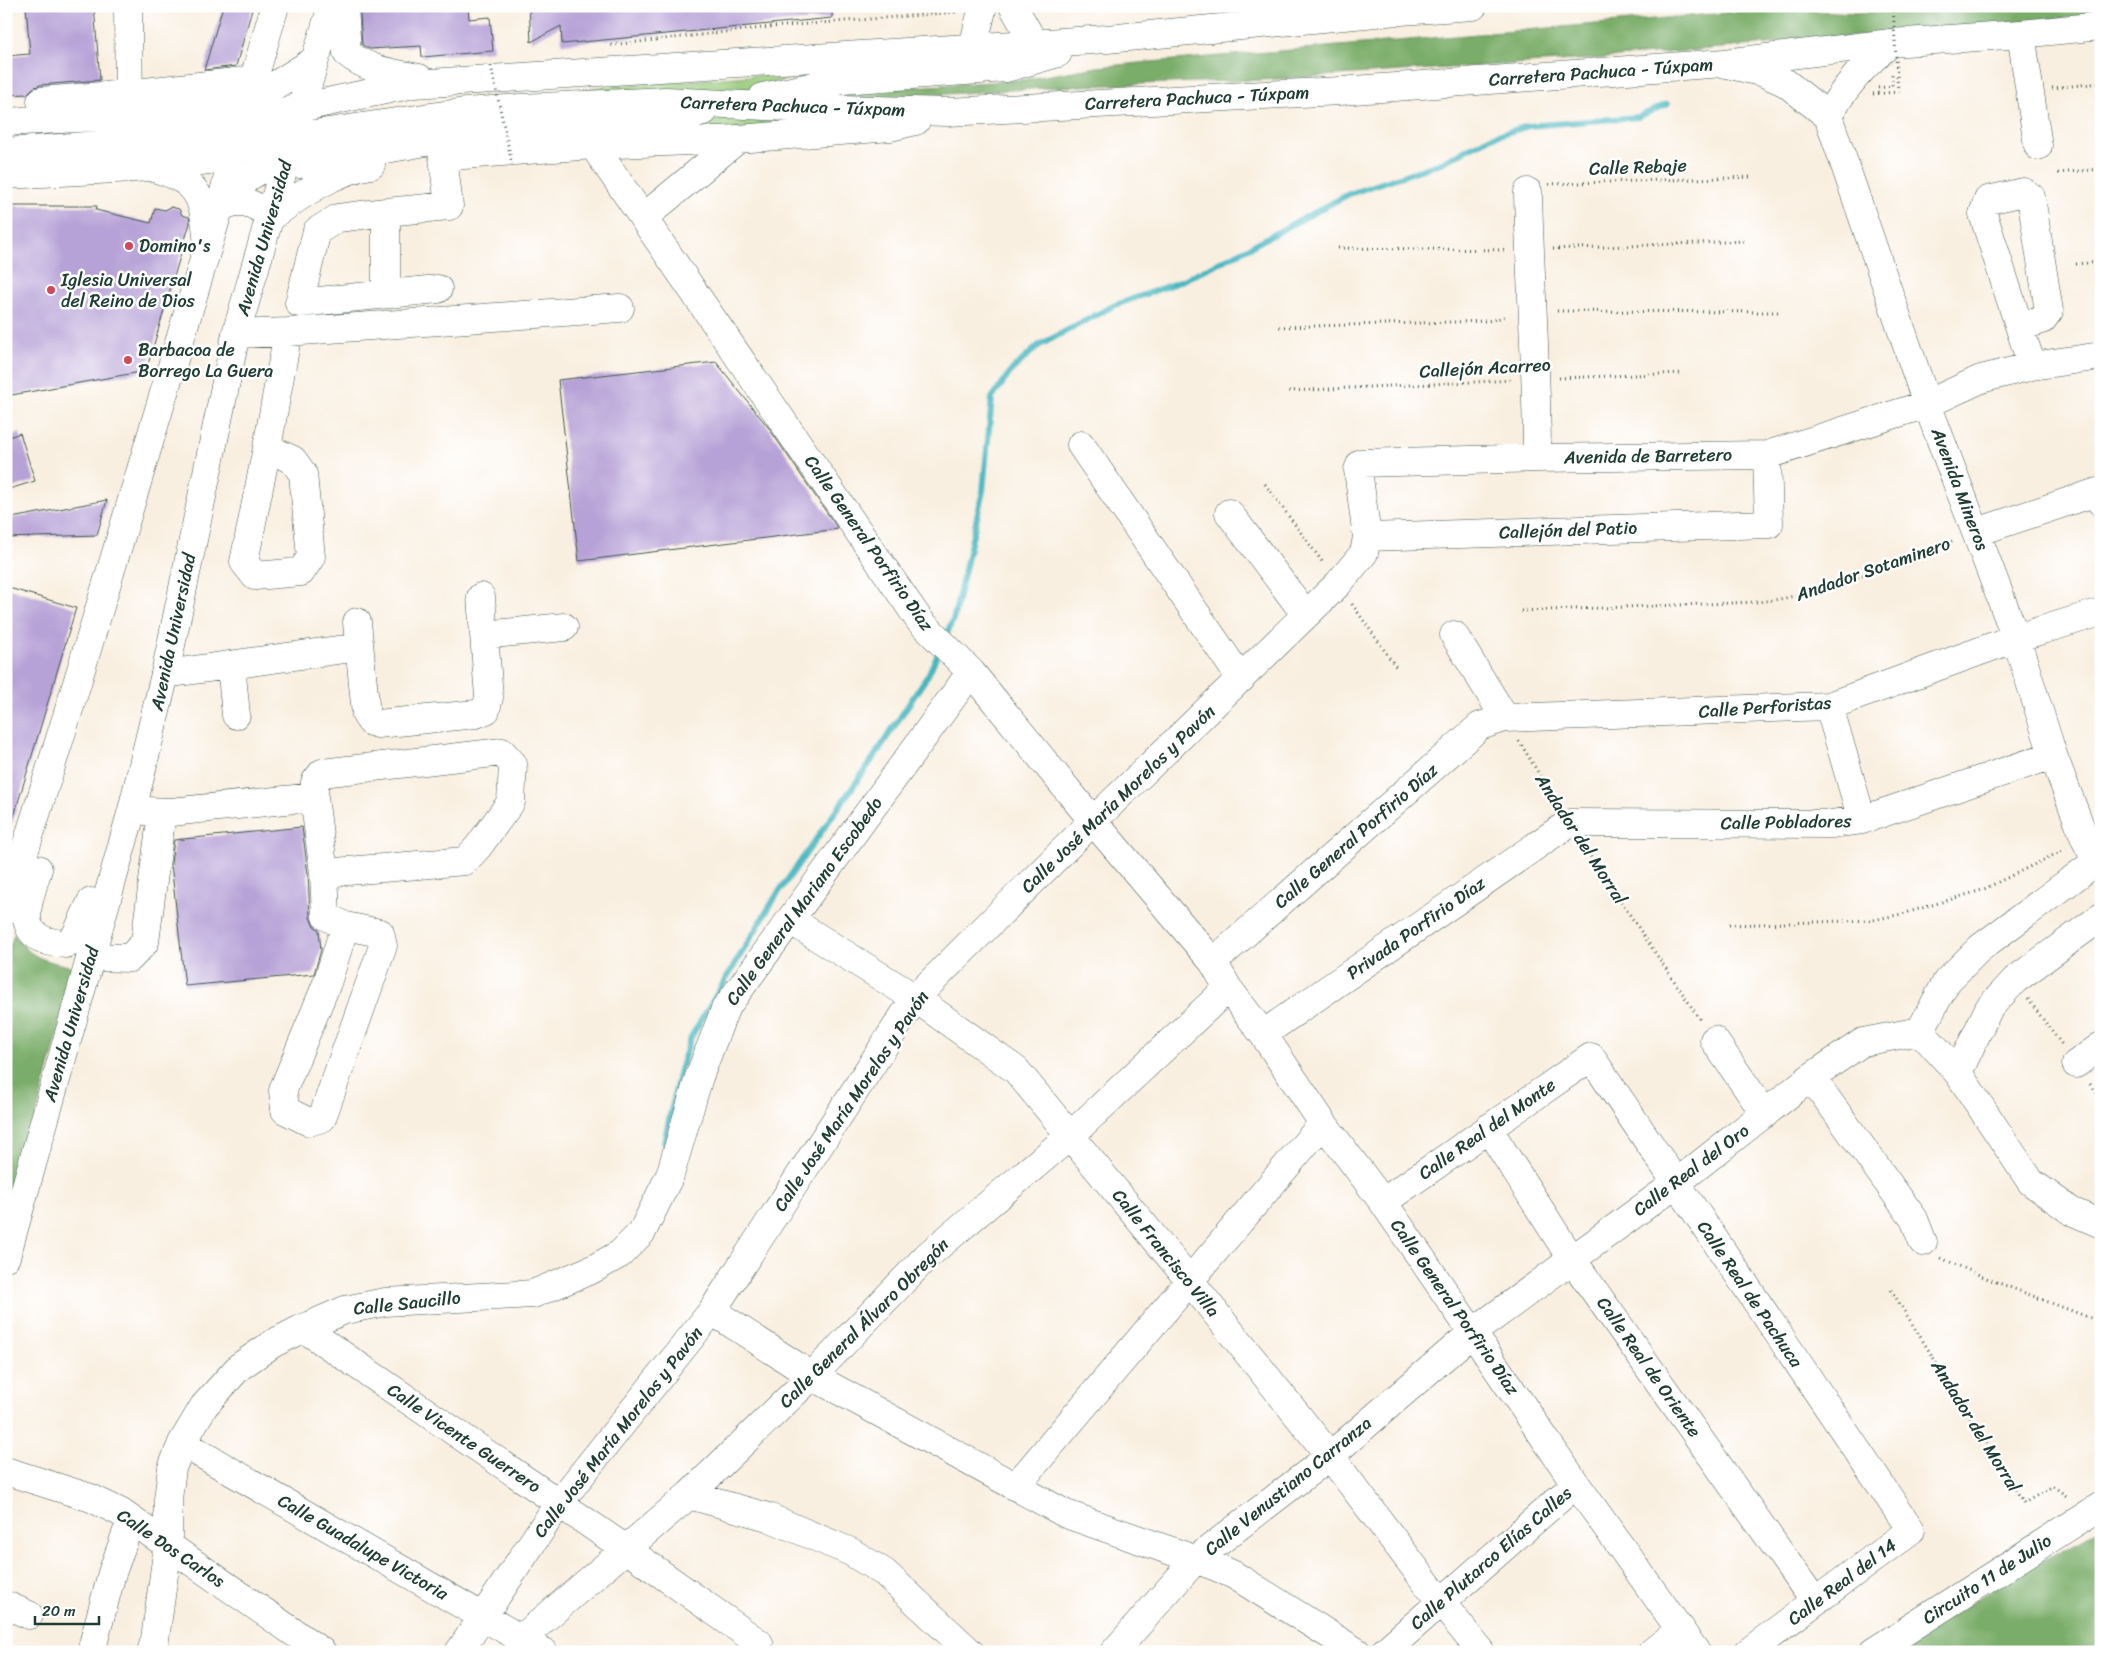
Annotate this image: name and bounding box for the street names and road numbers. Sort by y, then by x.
street label: Carretera Pachuca - Túxpam [1488,48,1714,96]
street label: Carretera Pachuca - Túxpam [1084,76,1310,120]
street label: Carretera Pachuca - Túxpam [680,86,906,126]
street label: Calle Rebaje [1589,149,1687,185]
street label: Avenida Universidad [226,155,302,320]
street label: Callejón Acarreo [1419,349,1551,387]
street label: Avenida Mineros [1921,422,1998,556]
street label: Avenida de Barretero [1563,439,1732,473]
street label: Calle General Porfirio Díaz [796,448,942,638]
street label: Callejón del Patio [1498,512,1638,548]
street label: Andador Sotaminero [1790,528,1955,611]
street label: Avenida Universidad [140,549,206,715]
street label: Calle Perforistas [1697,686,1833,728]
street label: Calle José María Morelos y Pavón [1013,696,1223,901]
street label: Calle General Porfirio Díaz [1266,755,1446,917]
street label: Andador del Morral [1526,766,1636,912]
street label: Calle General Mariano Escobedo [717,790,891,1012]
street label: Calle Pobladores [1720,805,1852,839]
street label: Privada Porfirio Díaz [1340,868,1493,988]
street label: Avenida Universidad [33,941,109,1106]
street label: Calle José María Morelos y Pavón [765,983,938,1218]
street label: Calle Real del Monte [1411,1069,1563,1189]
street label: Calle Real del Oro [1626,1115,1756,1225]
street label: Calle Francisco Villa [1104,1181,1228,1325]
street label: Calle General Porfirio Díaz [1382,1212,1528,1402]
street label: Calle Real de Pachuca [1689,1214,1812,1375]
street label: Calle General Álvaro Obregón [771,1230,957,1416]
street label: Calle Saucillo [352,1281,462,1325]
street label: Calle Real de Oriente [1588,1290,1710,1444]
street label: Calle José María Morelos y Pavón [525,1319,711,1545]
street label: Andador del Morral [1922,1352,2030,1499]
street label: Calle Vicente Guerrero [380,1374,548,1502]
street label: Calle Venustiano Carranza [1197,1408,1379,1564]
street label: Calle Plutarco Elías Calles [1402,1478,1580,1638]
street label: Calle Guadalupe Victoria [272,1485,455,1610]
street label: Calle Dos Carlos [110,1500,232,1597]
street label: Circuito 11 de Julio [1916,1525,2058,1633]
street label: Calle Real del 14 [1780,1530,1904,1634]

